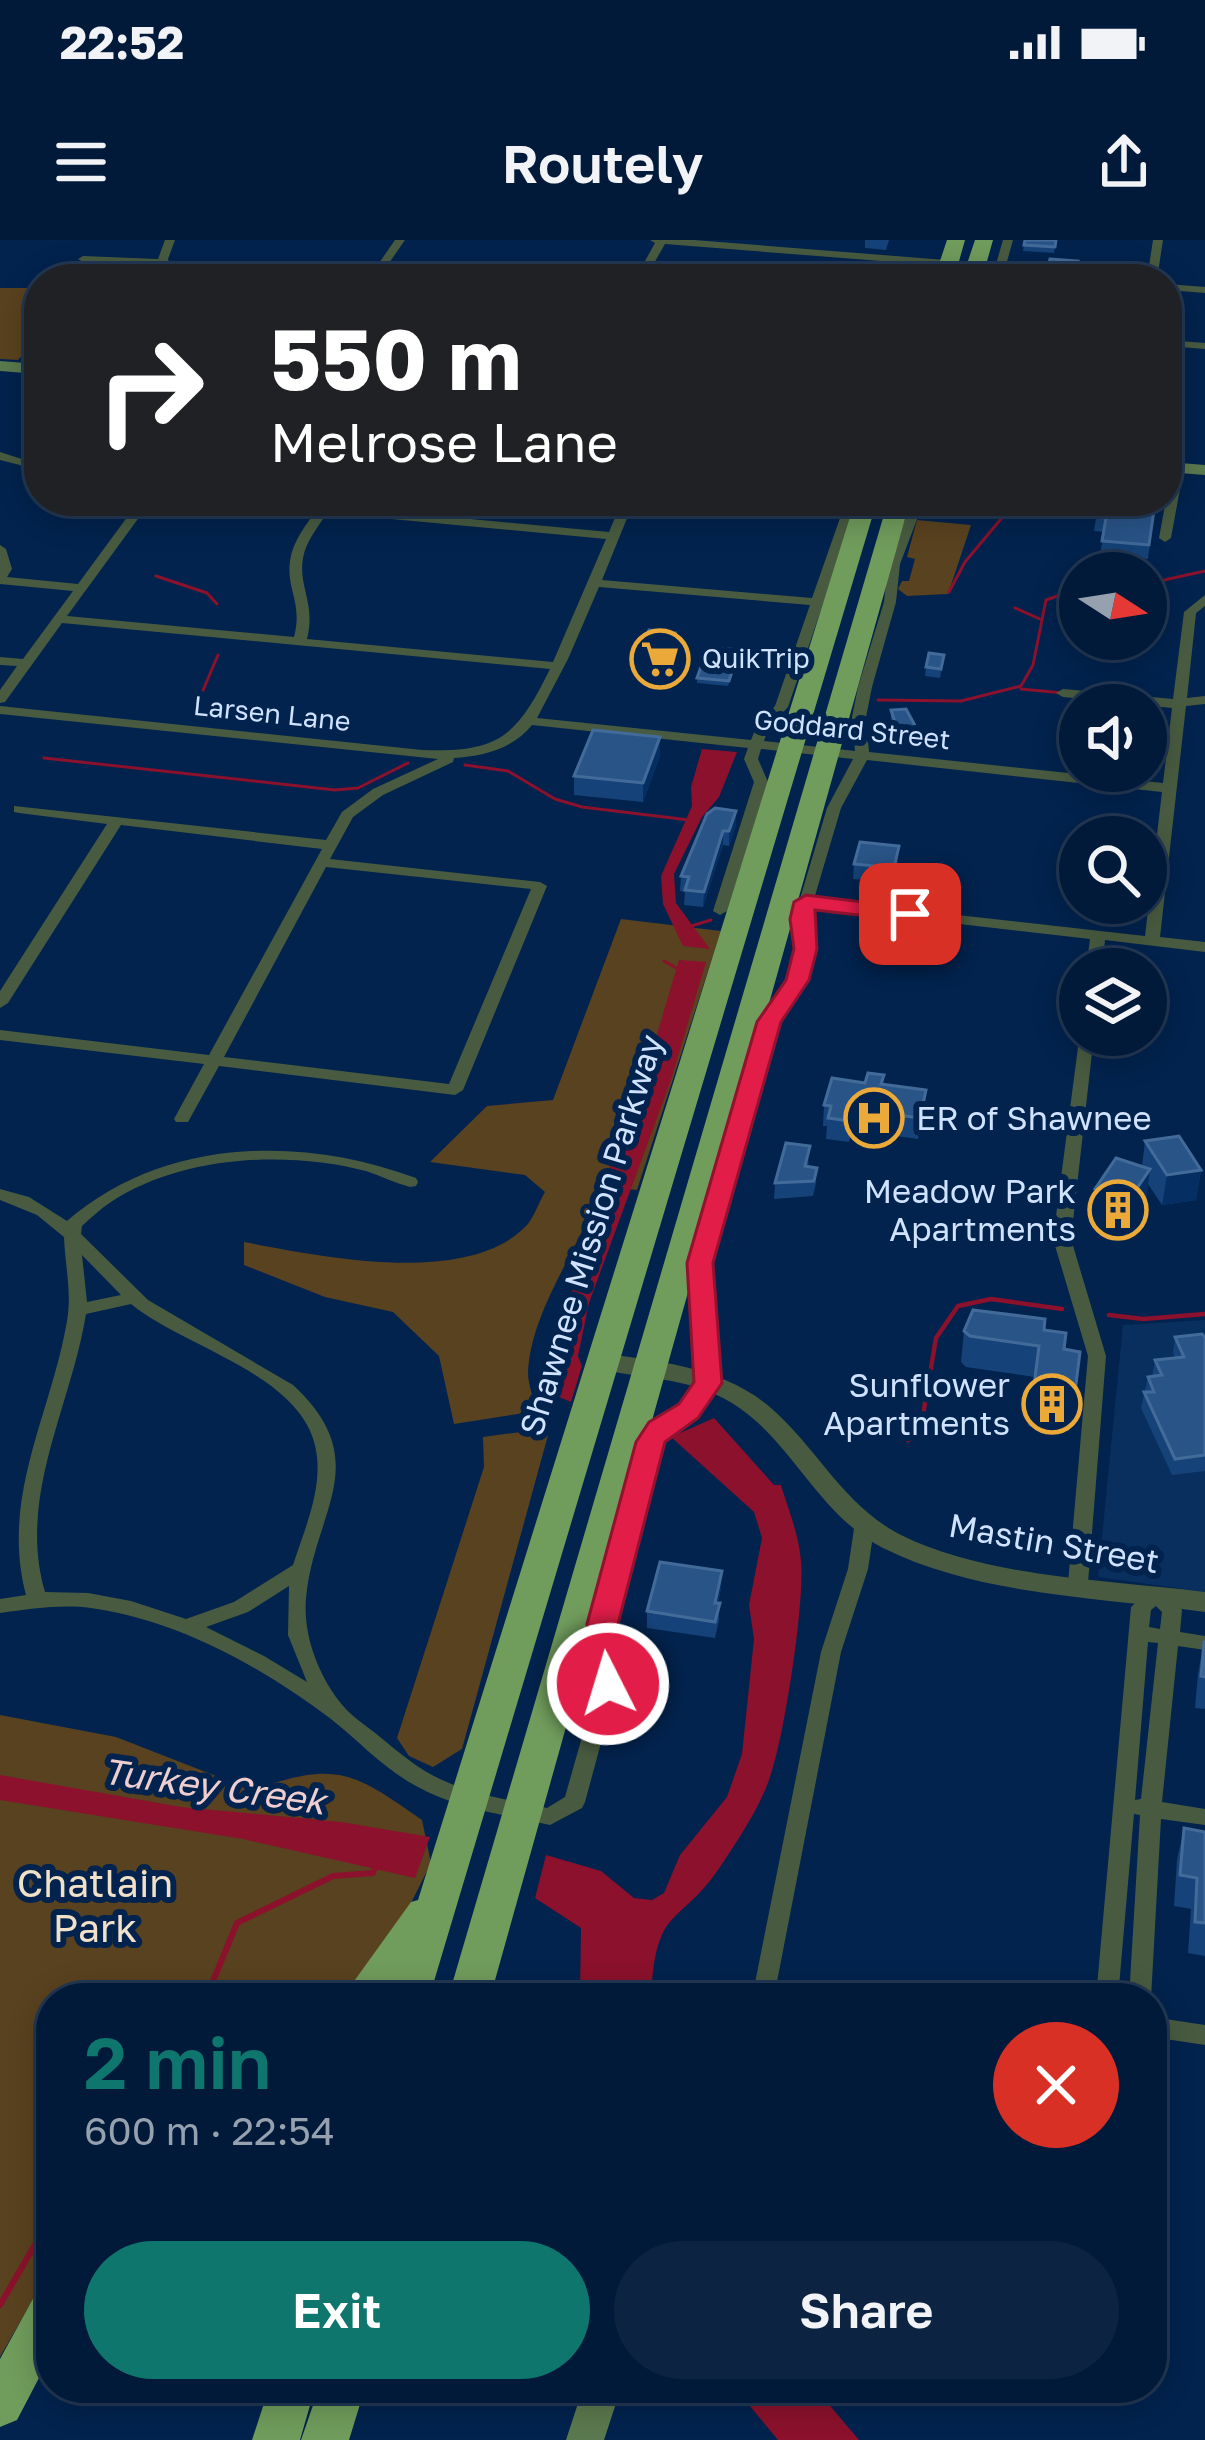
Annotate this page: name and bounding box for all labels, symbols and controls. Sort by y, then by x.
text: 22:52 [60,15,184,69]
icon: menu [48,129,114,195]
icon: share [1091,129,1157,195]
text: Routely [502,130,703,195]
text: 550 m [270,308,522,408]
icon: right [72,312,228,468]
text: Melrose Lane [270,409,618,474]
north arrow [1059,552,1167,660]
map controls [1059,552,1167,1056]
supermarket icon: QuikTrip [629,628,691,690]
place label: QuikTrip [702,642,810,674]
button: sound [1059,684,1167,792]
street label: Larsen Lane [192,689,352,737]
street label: Goddard Street [752,703,952,755]
button: search [1059,816,1167,924]
pin [859,863,961,965]
icon: arrive [877,881,943,947]
button: layers [1059,948,1167,1056]
street label: Shawnee Mission Parkway [511,1030,670,1440]
hospital icon: ER of Shawnee [843,1087,905,1149]
place label: ER of Shawnee [916,1098,1152,1137]
place label: Meadow Park Apartments [864,1171,1076,1248]
building icon: Meadow Park Apartments [1087,1179,1149,1241]
place label: Sunflower Apartments [823,1365,1010,1442]
building icon: Sunflower Apartments [1021,1373,1083,1435]
street label: Mastin Street [946,1505,1162,1580]
position arrow [545,1621,671,1747]
water label: Turkey Creek [100,1749,332,1823]
park label: Chatlain Park [17,1859,173,1951]
text: 2 min [84,2018,271,2105]
button: close [993,2022,1119,2148]
text: 600 m · 22:54 [84,2107,335,2154]
button: Exit [84,2241,590,2379]
button: Share [614,2241,1119,2379]

